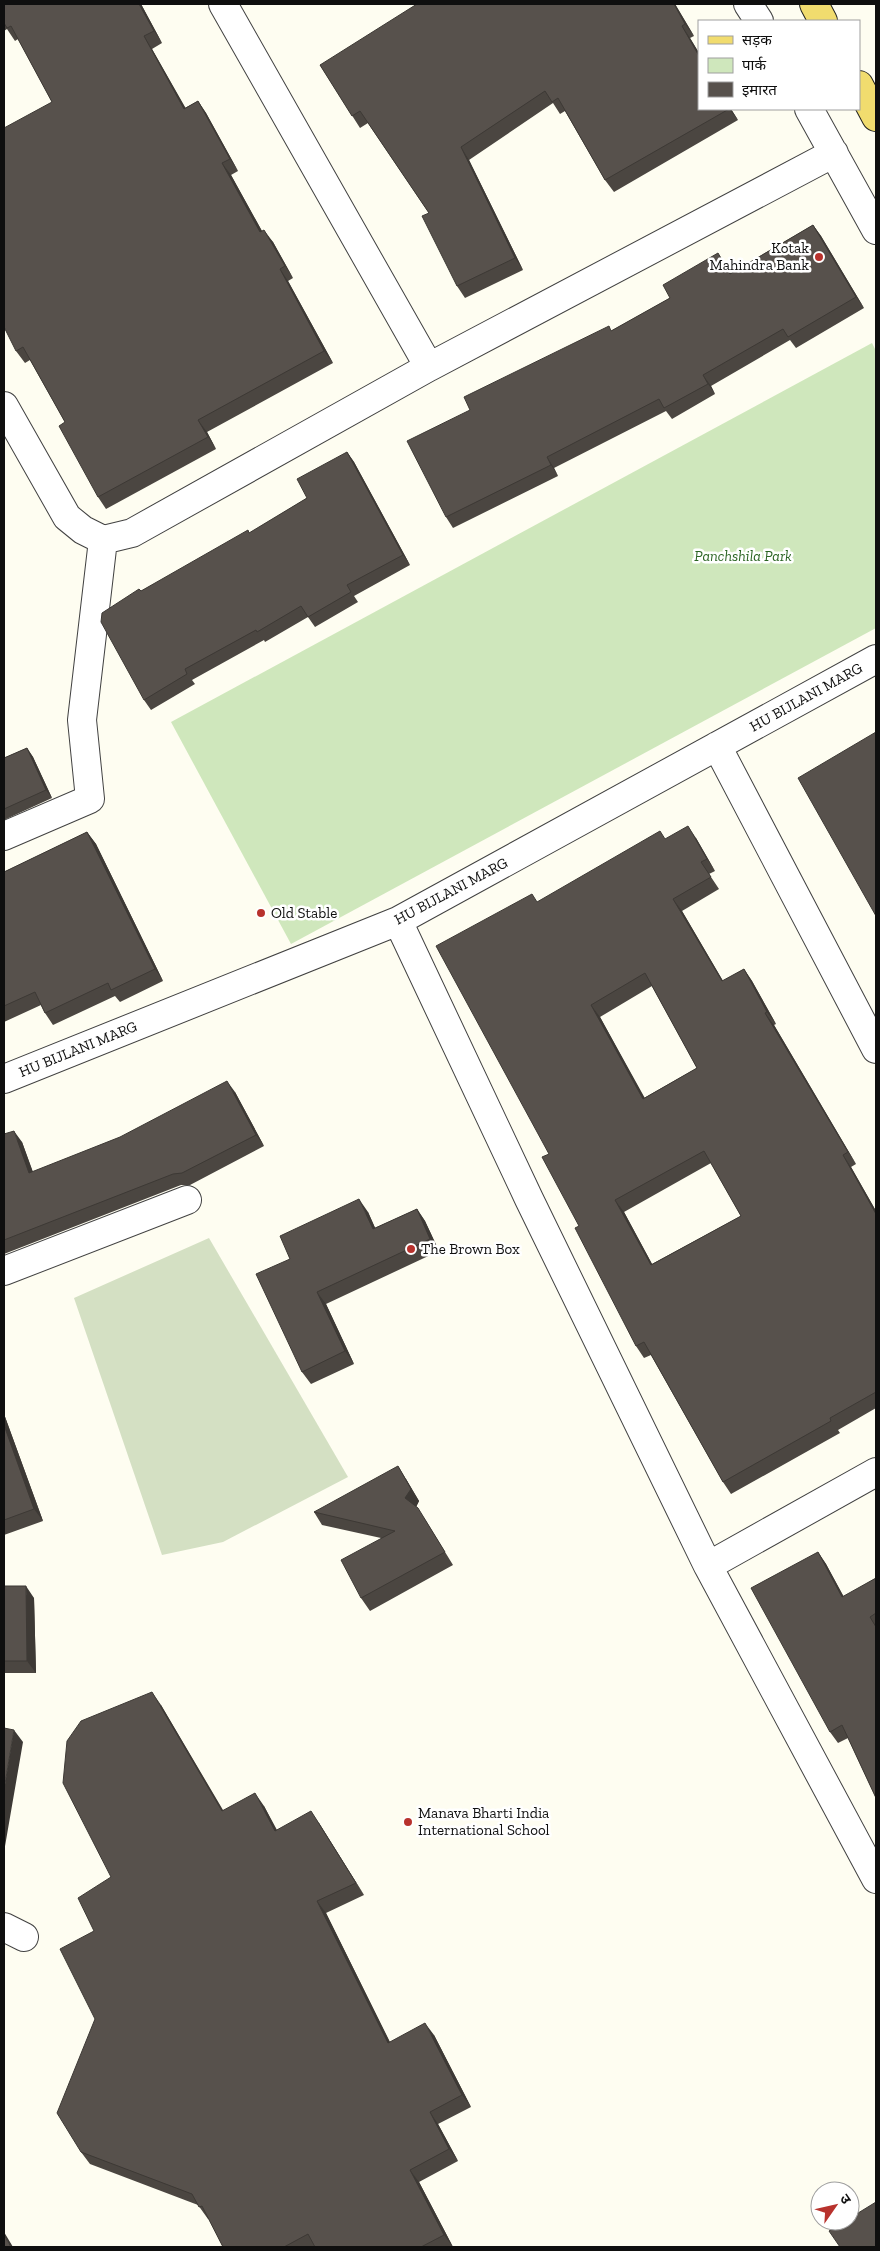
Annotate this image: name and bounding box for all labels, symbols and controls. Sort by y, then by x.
legend [698,20,860,110]
text: सड़क [742,31,772,49]
text: पार्क [742,56,766,74]
text: इमारत [742,81,777,99]
place label: Kotak Mahindra Bank [710,239,809,274]
marker: Kotak Mahindra Bank [813,251,825,263]
park label: Panchshila Park [694,547,792,565]
street label: HU BIJLANI MARG [747,659,865,735]
street label: HU BIJLANI MARG [391,853,511,929]
place label: Old Stable [271,904,337,922]
marker: Old Stable [255,907,267,919]
street label: HU BIJLANI MARG [16,1017,140,1081]
place label: The Brown Box [421,1240,520,1258]
marker: The Brown Box [405,1243,417,1255]
place label: Manava Bharti India International School [418,1804,550,1839]
marker: Manava Bharti India International School [402,1816,414,1828]
north arrow [810,2181,860,2231]
text: उ [836,2191,855,2208]

